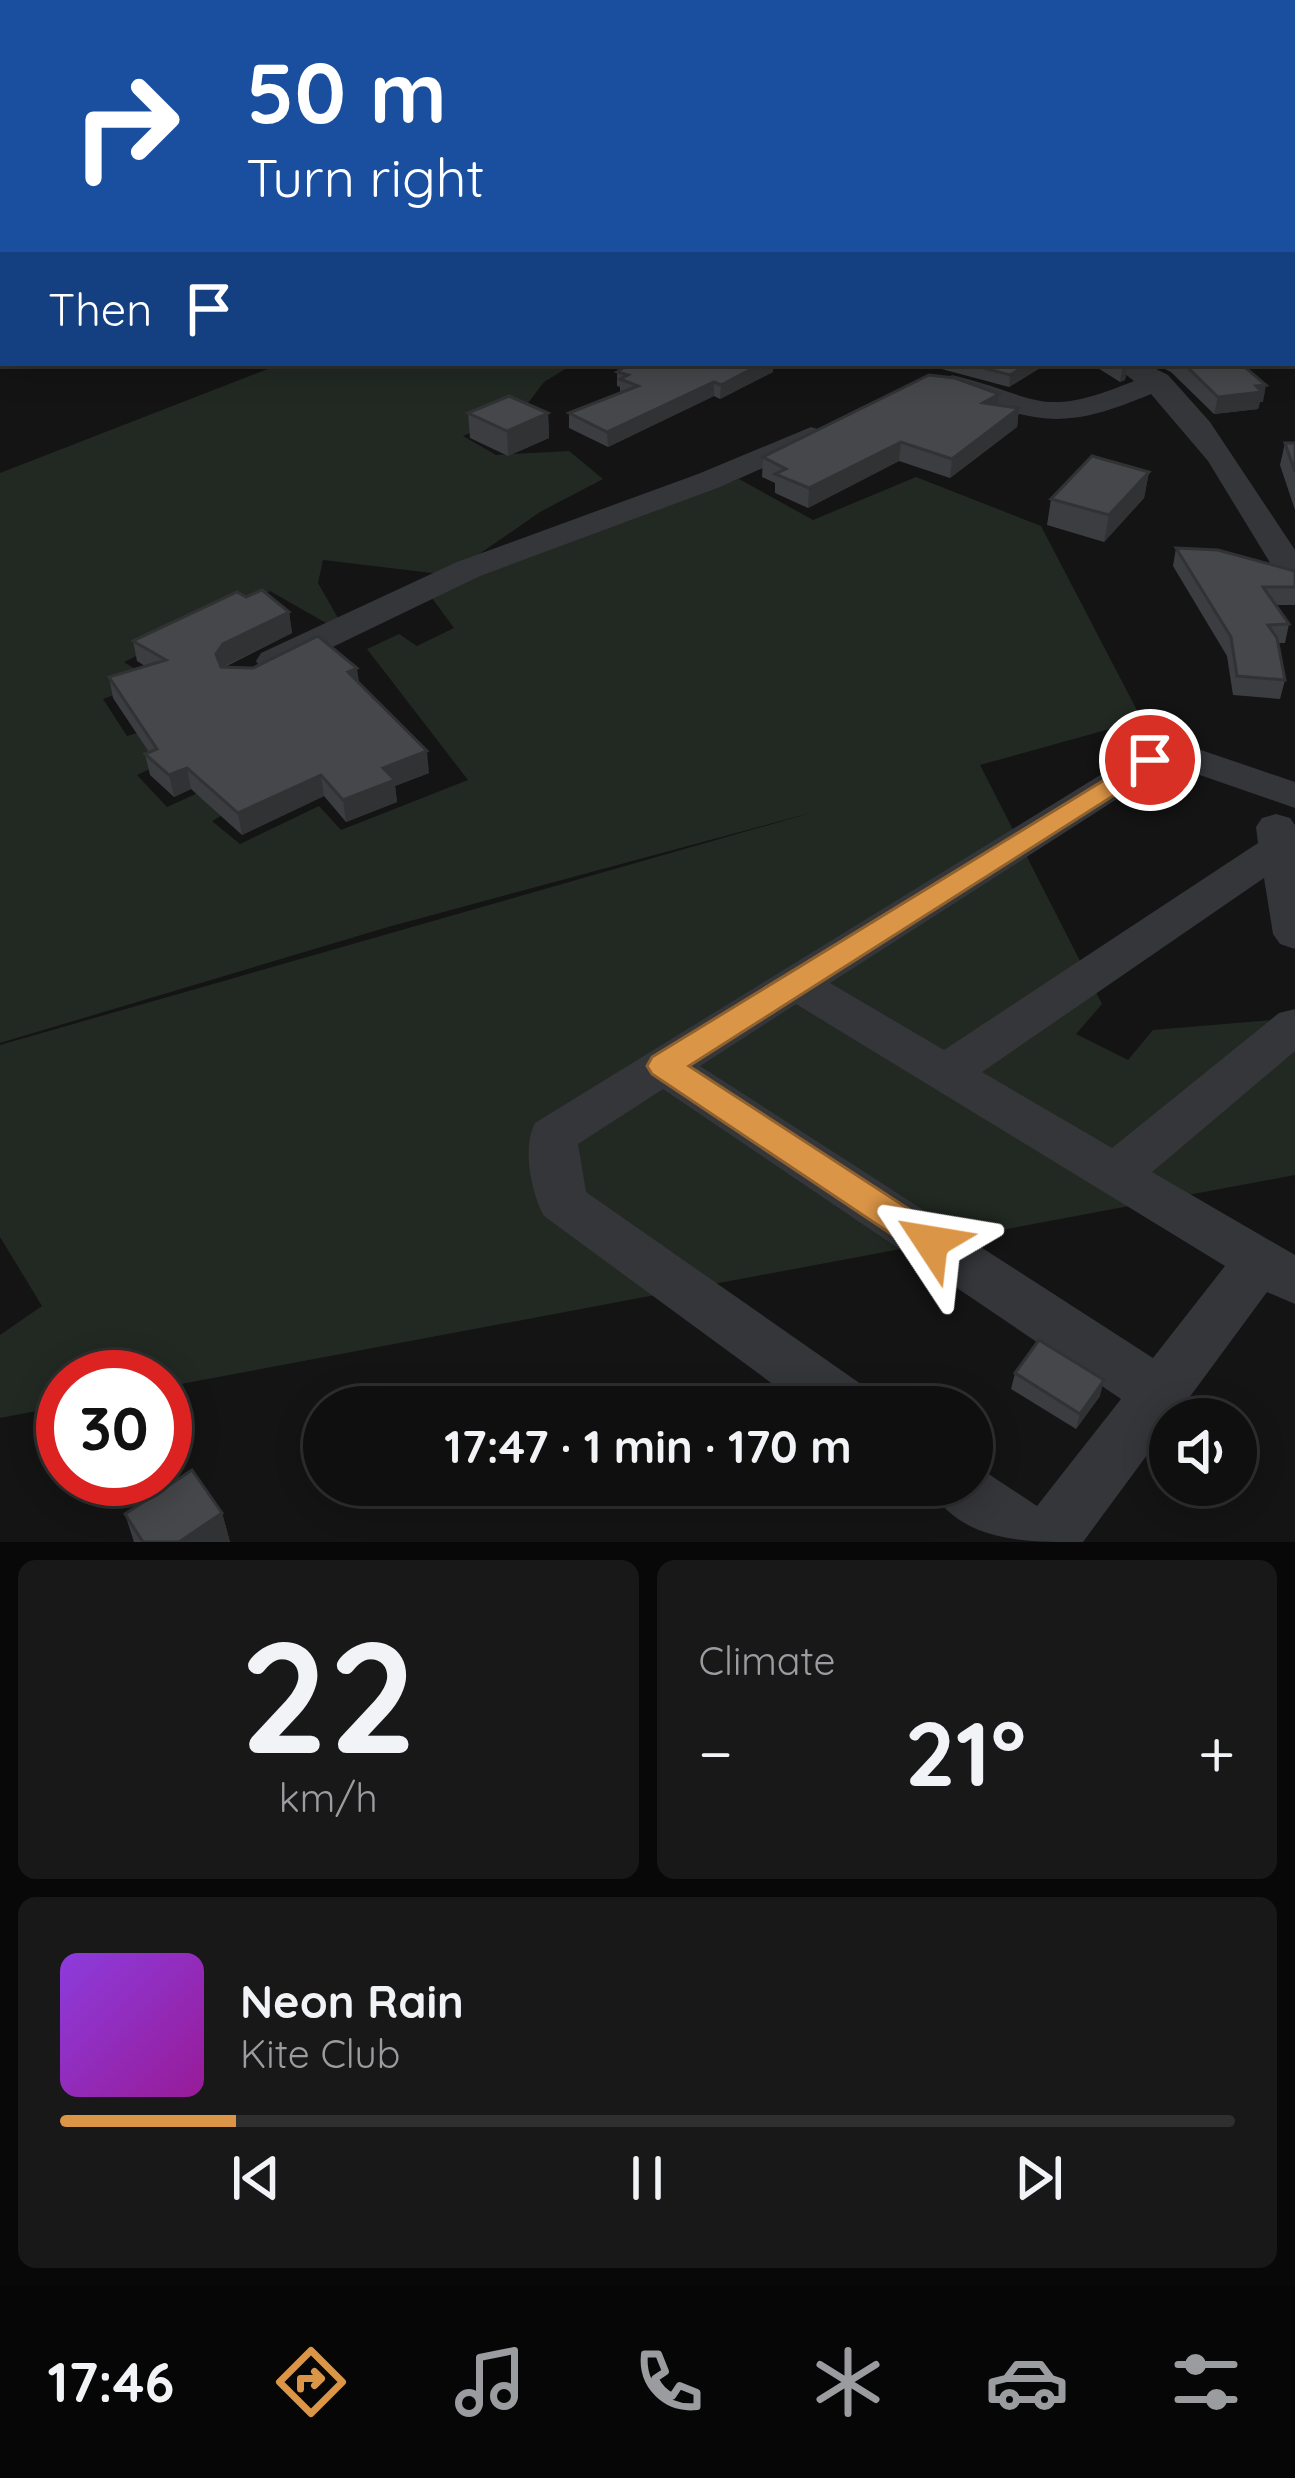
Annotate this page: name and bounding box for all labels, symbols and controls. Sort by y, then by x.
text: 50 m [246,39,447,144]
icon: right [48,48,204,204]
text: Turn right [246,143,485,211]
icon: arrive [176,276,242,342]
text: Then [48,281,152,337]
pin [1099,709,1201,811]
icon: arrive [1117,727,1183,793]
position arrow [868,1179,994,1305]
speed limit sign: 30 [36,1350,192,1506]
map controls [1149,1398,1257,1506]
button: sound [1149,1398,1257,1506]
text: 17:47 · 1 min · 170 m [444,1418,852,1474]
text: 22 [239,1597,417,1792]
text: Climate [699,1636,836,1685]
text: 21° [905,1696,1026,1809]
text: − [699,1711,733,1794]
text: + [1198,1711,1235,1794]
text: km/h [279,1773,378,1822]
text: Neon Rain [240,1973,464,2029]
text: Kite Club [240,2029,400,2078]
icon: previous [223,2145,289,2211]
icon: pause [614,2145,680,2211]
icon: next [1006,2145,1072,2211]
icon: directions [269,2340,353,2424]
icon: music [448,2340,532,2424]
icon: phone [627,2340,711,2424]
icon: climate [806,2340,890,2424]
icon: car [985,2340,1069,2424]
icon: filters [1164,2340,1248,2424]
text: 17:46 [47,2348,174,2416]

